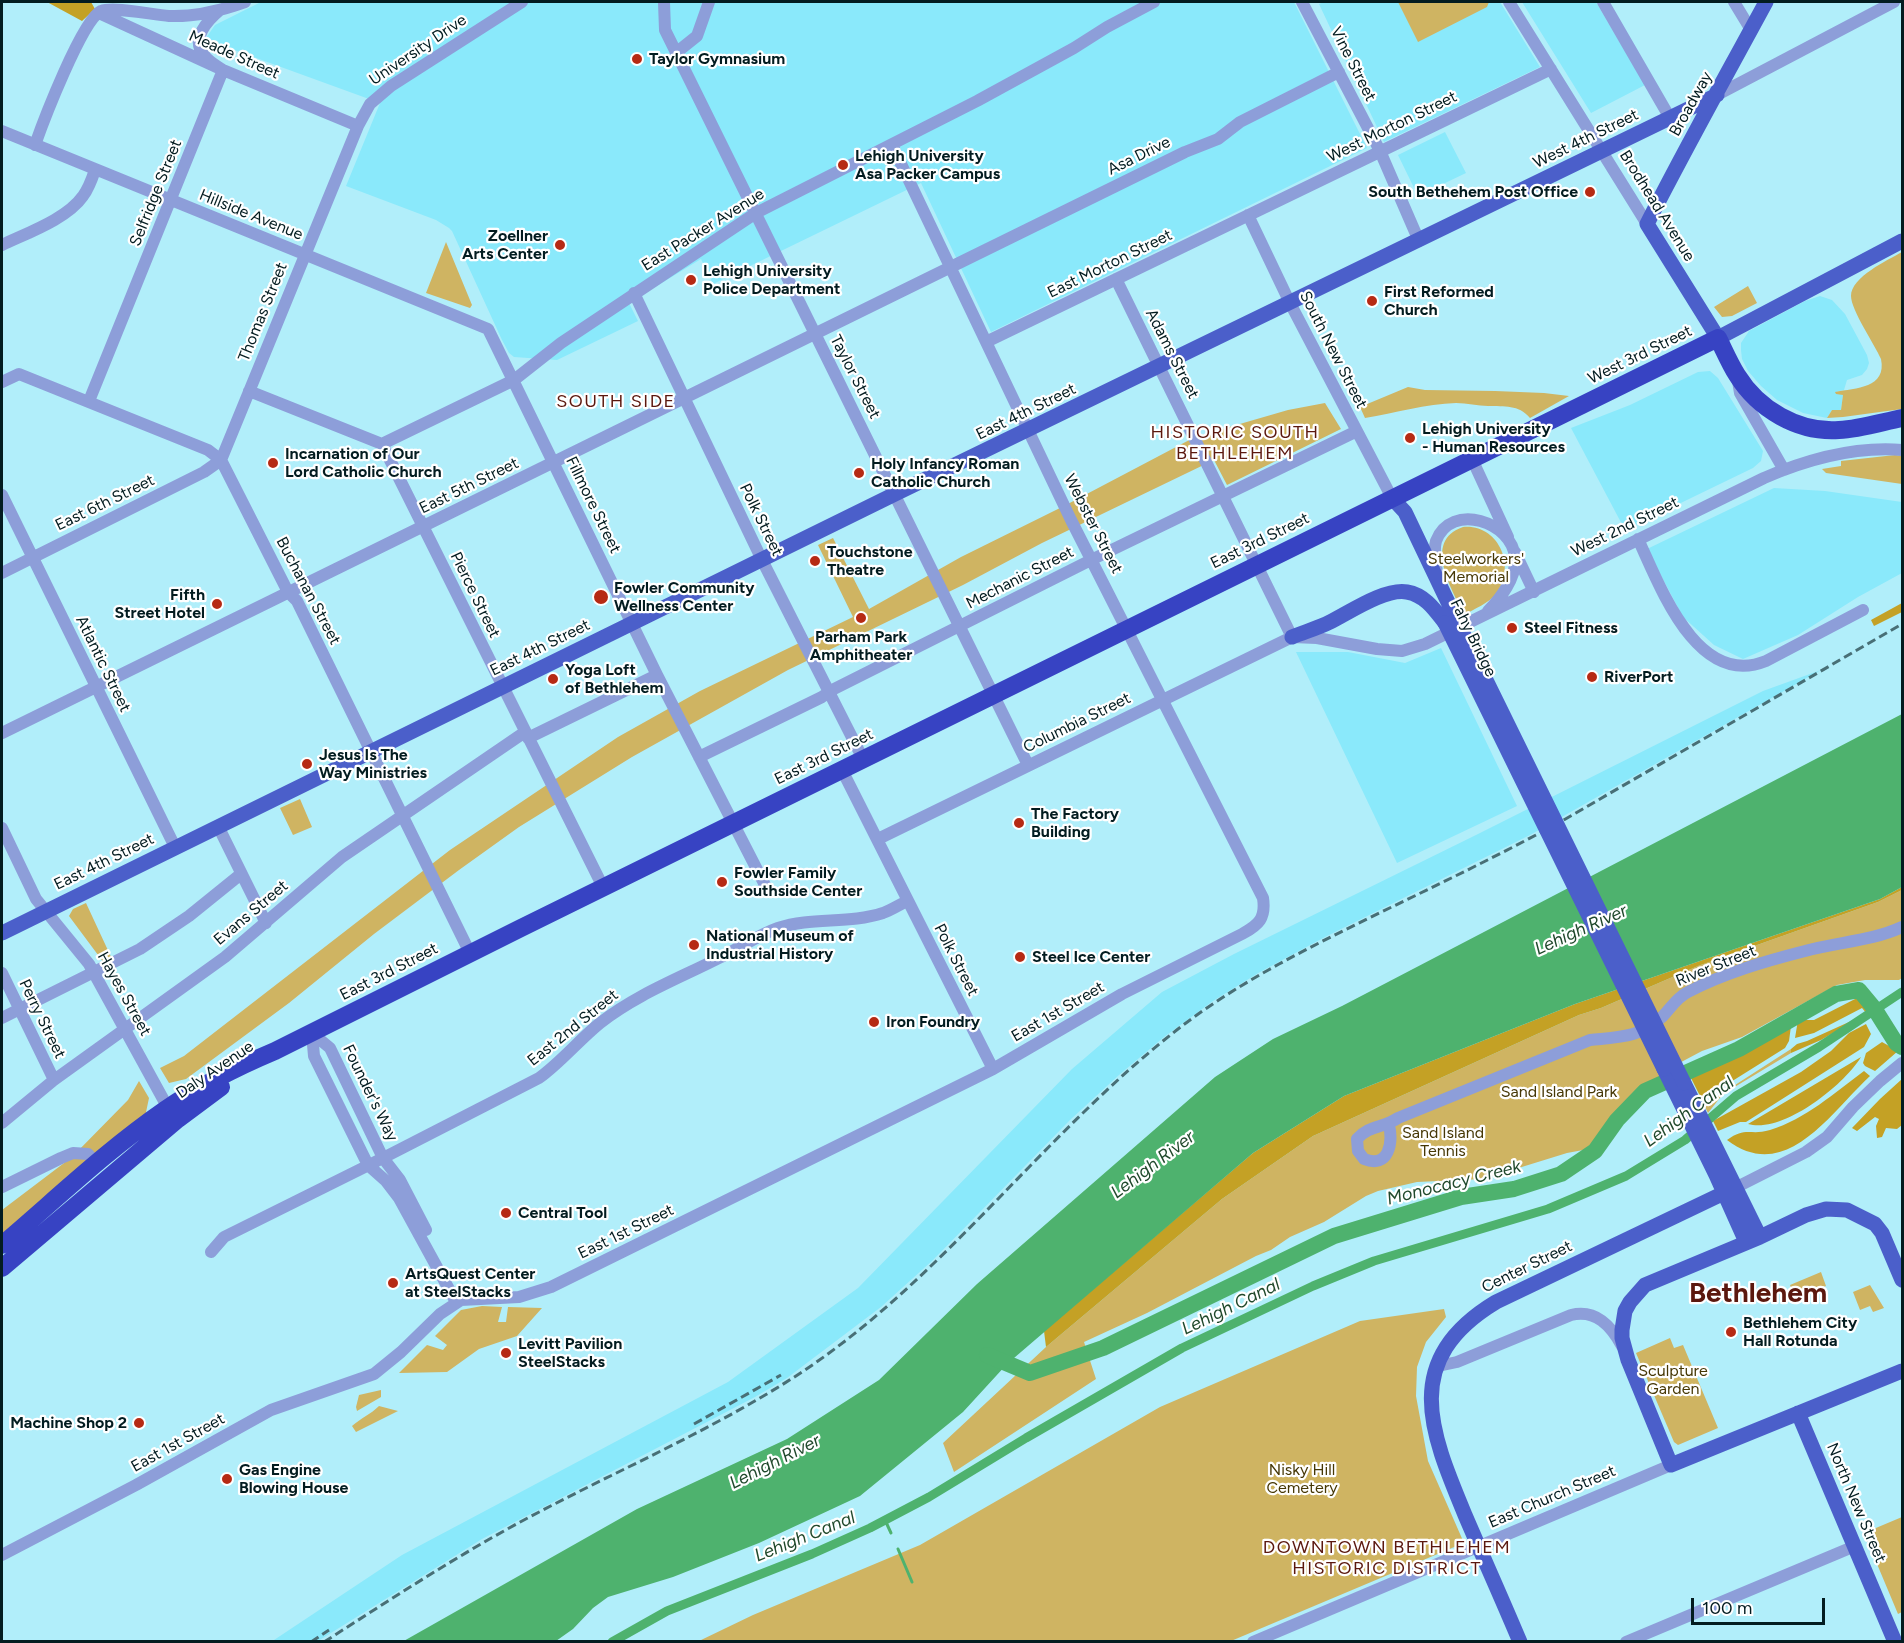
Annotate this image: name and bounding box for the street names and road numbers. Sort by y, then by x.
street label: University Drive [366,10,470,90]
street label: Vine Street [1326,23,1380,105]
street label: Meade Street [186,26,282,84]
street label: Broadway [1665,68,1717,140]
street label: West Morton Street [1324,87,1460,167]
street label: West 4th Street [1530,105,1642,173]
street label: Asa Drive [1105,133,1173,179]
street label: Selfridge Street [126,137,186,249]
street label: Brodhead Avenue [1615,147,1699,265]
street label: Hillside Avenue [196,185,306,245]
street label: East Packer Avenue [638,185,768,275]
street label: East Morton Street [1045,226,1175,302]
street label: Thomas Street [234,260,292,364]
street label: South New Street [1295,288,1371,412]
street label: Adams Street [1141,306,1203,402]
street label: West 3rd Street [1585,322,1695,388]
street label: Taylor Street [826,332,884,422]
street label: East 4th Street [973,380,1079,444]
street label: East 5th Street [416,454,522,518]
street label: Fillmore Street [561,454,625,556]
street label: East 6th Street [52,471,158,535]
street label: Webster Street [1060,471,1126,577]
street label: Polk Street [735,481,787,559]
street label: West 2nd Street [1568,493,1682,561]
street label: East 3rd Street [1208,509,1312,573]
street label: Buchanan Street [272,534,344,648]
street label: Mechanic Street [963,543,1077,613]
street label: Pierce Street [446,549,504,641]
street label: Fahy Bridge [1446,596,1500,680]
street label: Atlantic Street [71,613,135,715]
street label: East 4th Street [487,616,593,680]
street label: Columbia Street [1020,689,1134,757]
street label: East 3rd Street [772,725,876,789]
street label: East 4th Street [51,830,157,894]
street label: Evans Street [210,876,292,950]
street label: Polk Street [930,921,982,999]
street label: East 3rd Street [337,939,441,1005]
street label: River Street [1673,941,1759,991]
street label: Hayes Street [93,949,155,1039]
street label: Perry Street [15,976,69,1062]
street label: East 1st Street [1008,978,1108,1046]
street label: East 2nd Street [524,986,622,1070]
street label: Daly Avenue [173,1037,257,1103]
street label: Founder's Way [338,1042,402,1144]
street label: East 1st Street [575,1201,677,1263]
street label: Center Street [1479,1237,1575,1297]
street label: East 1st Street [128,1409,228,1477]
street label: North New Street [1822,1440,1890,1566]
street label: East Church Street [1486,1462,1618,1532]

